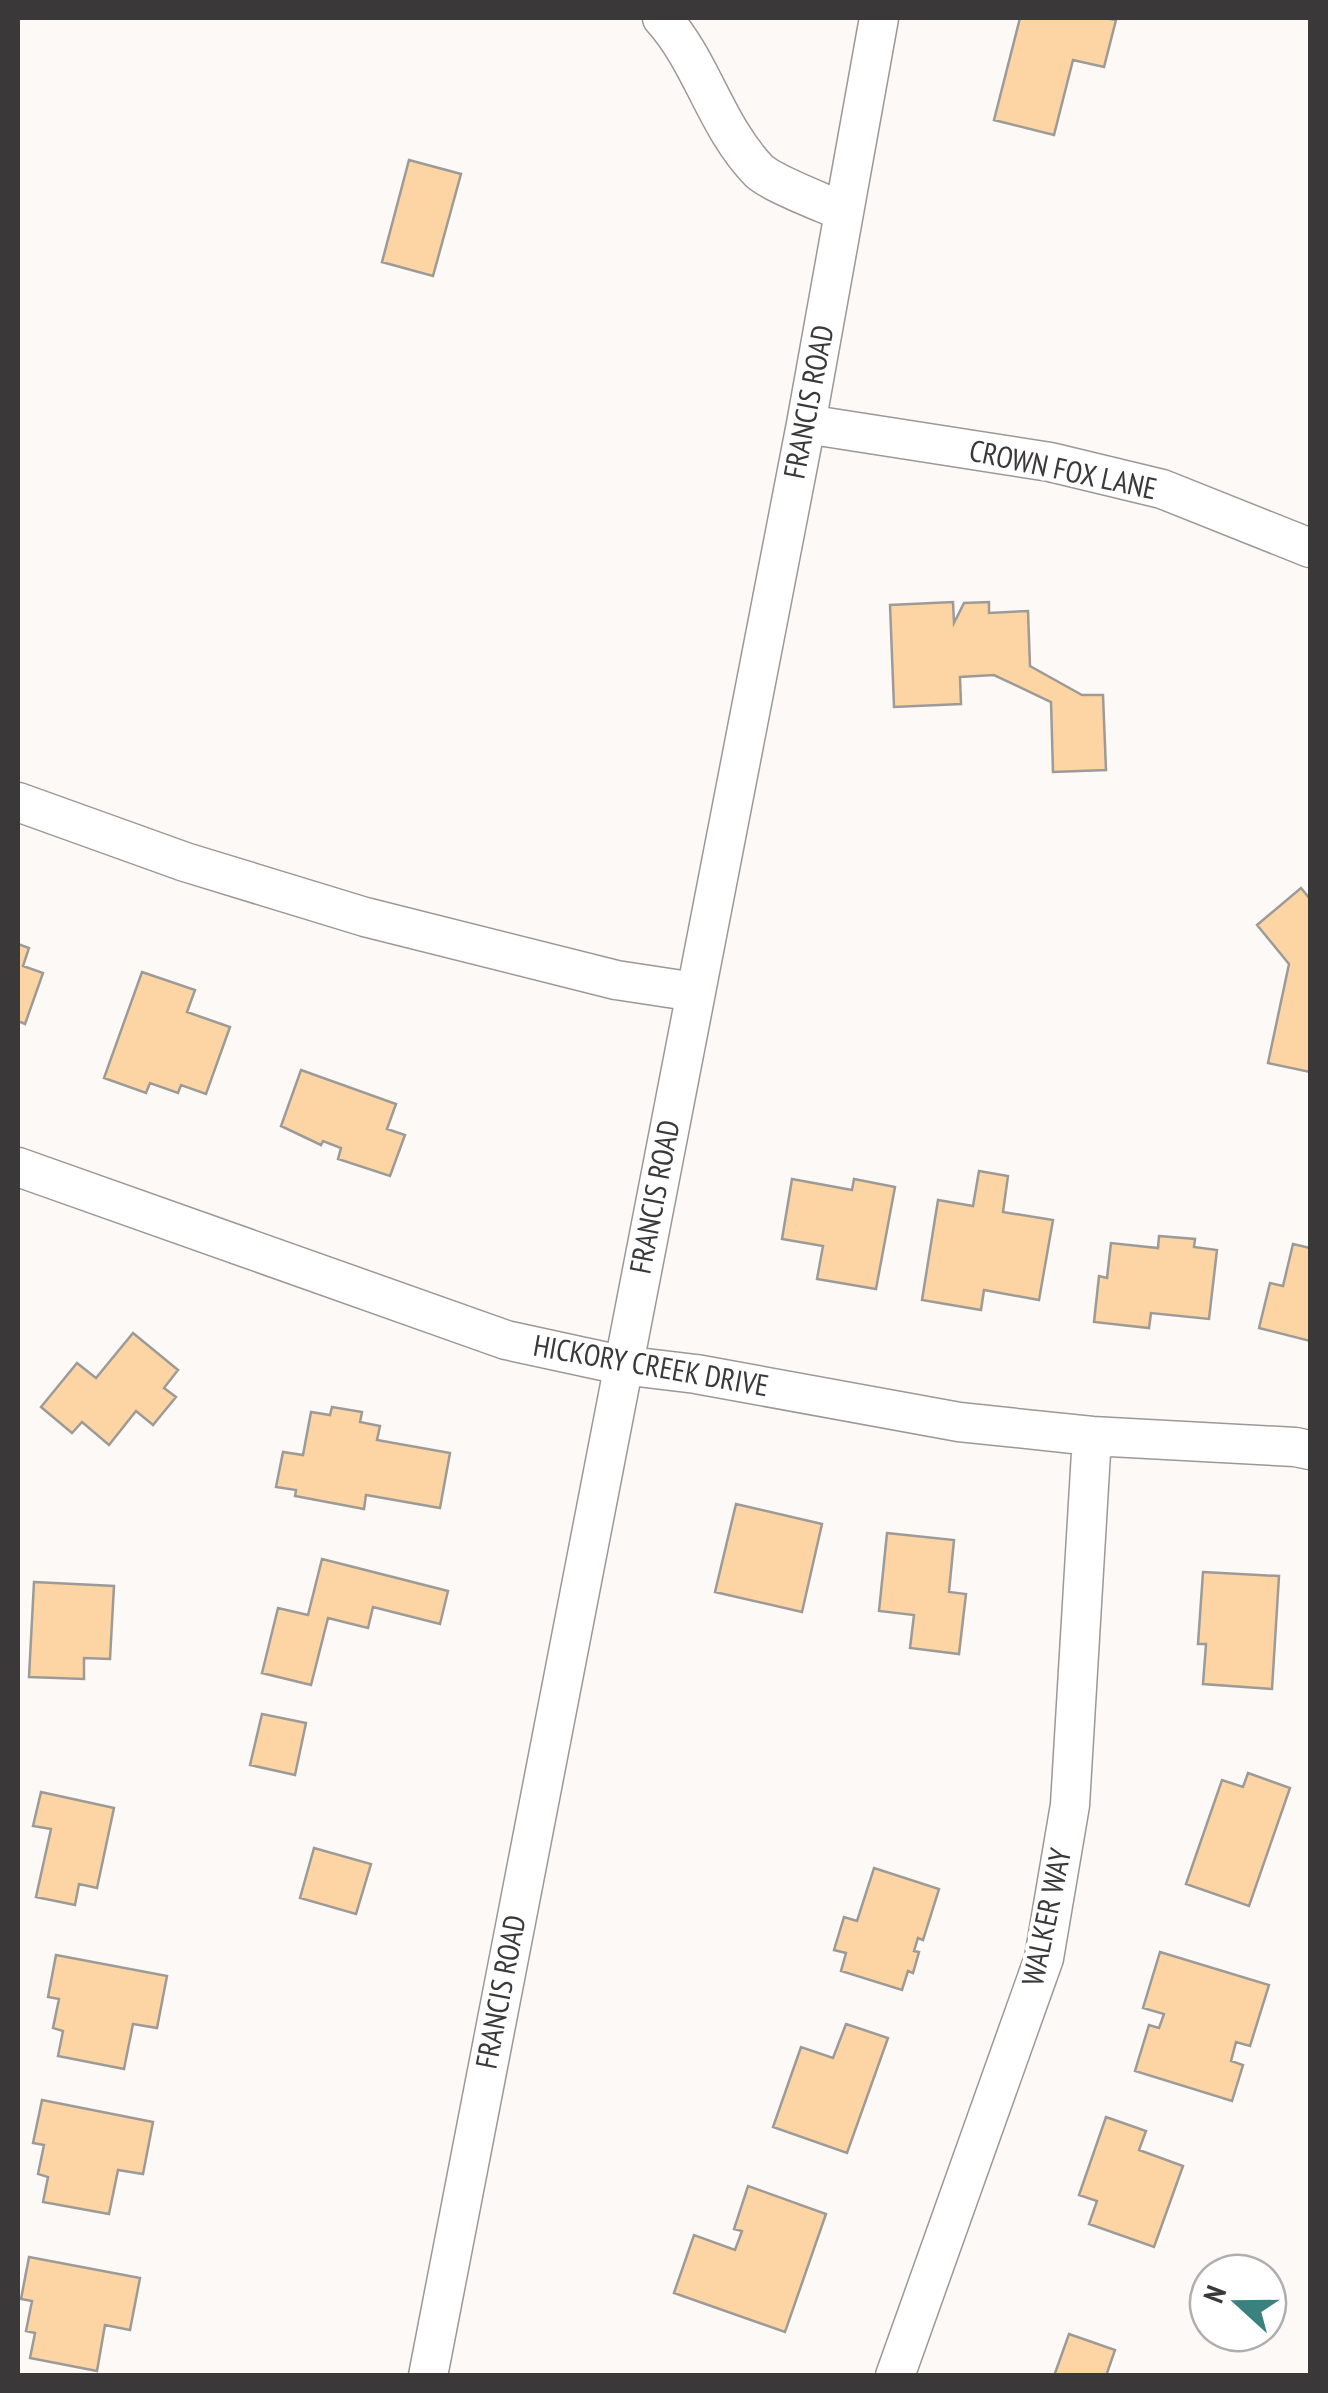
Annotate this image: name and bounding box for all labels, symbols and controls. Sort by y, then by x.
street label: FRANCIS ROAD [774,322,842,482]
street label: CROWN FOX LANE [966,430,1161,507]
street label: FRANCIS ROAD [620,1117,688,1277]
street label: HICKORY CREEK DRIVE [531,1325,772,1404]
street label: WALKER WAY [1012,1844,1079,1989]
street label: FRANCIS ROAD [466,1912,534,2072]
north arrow [1188,2253,1288,2353]
text: N [1194,2280,1234,2308]

